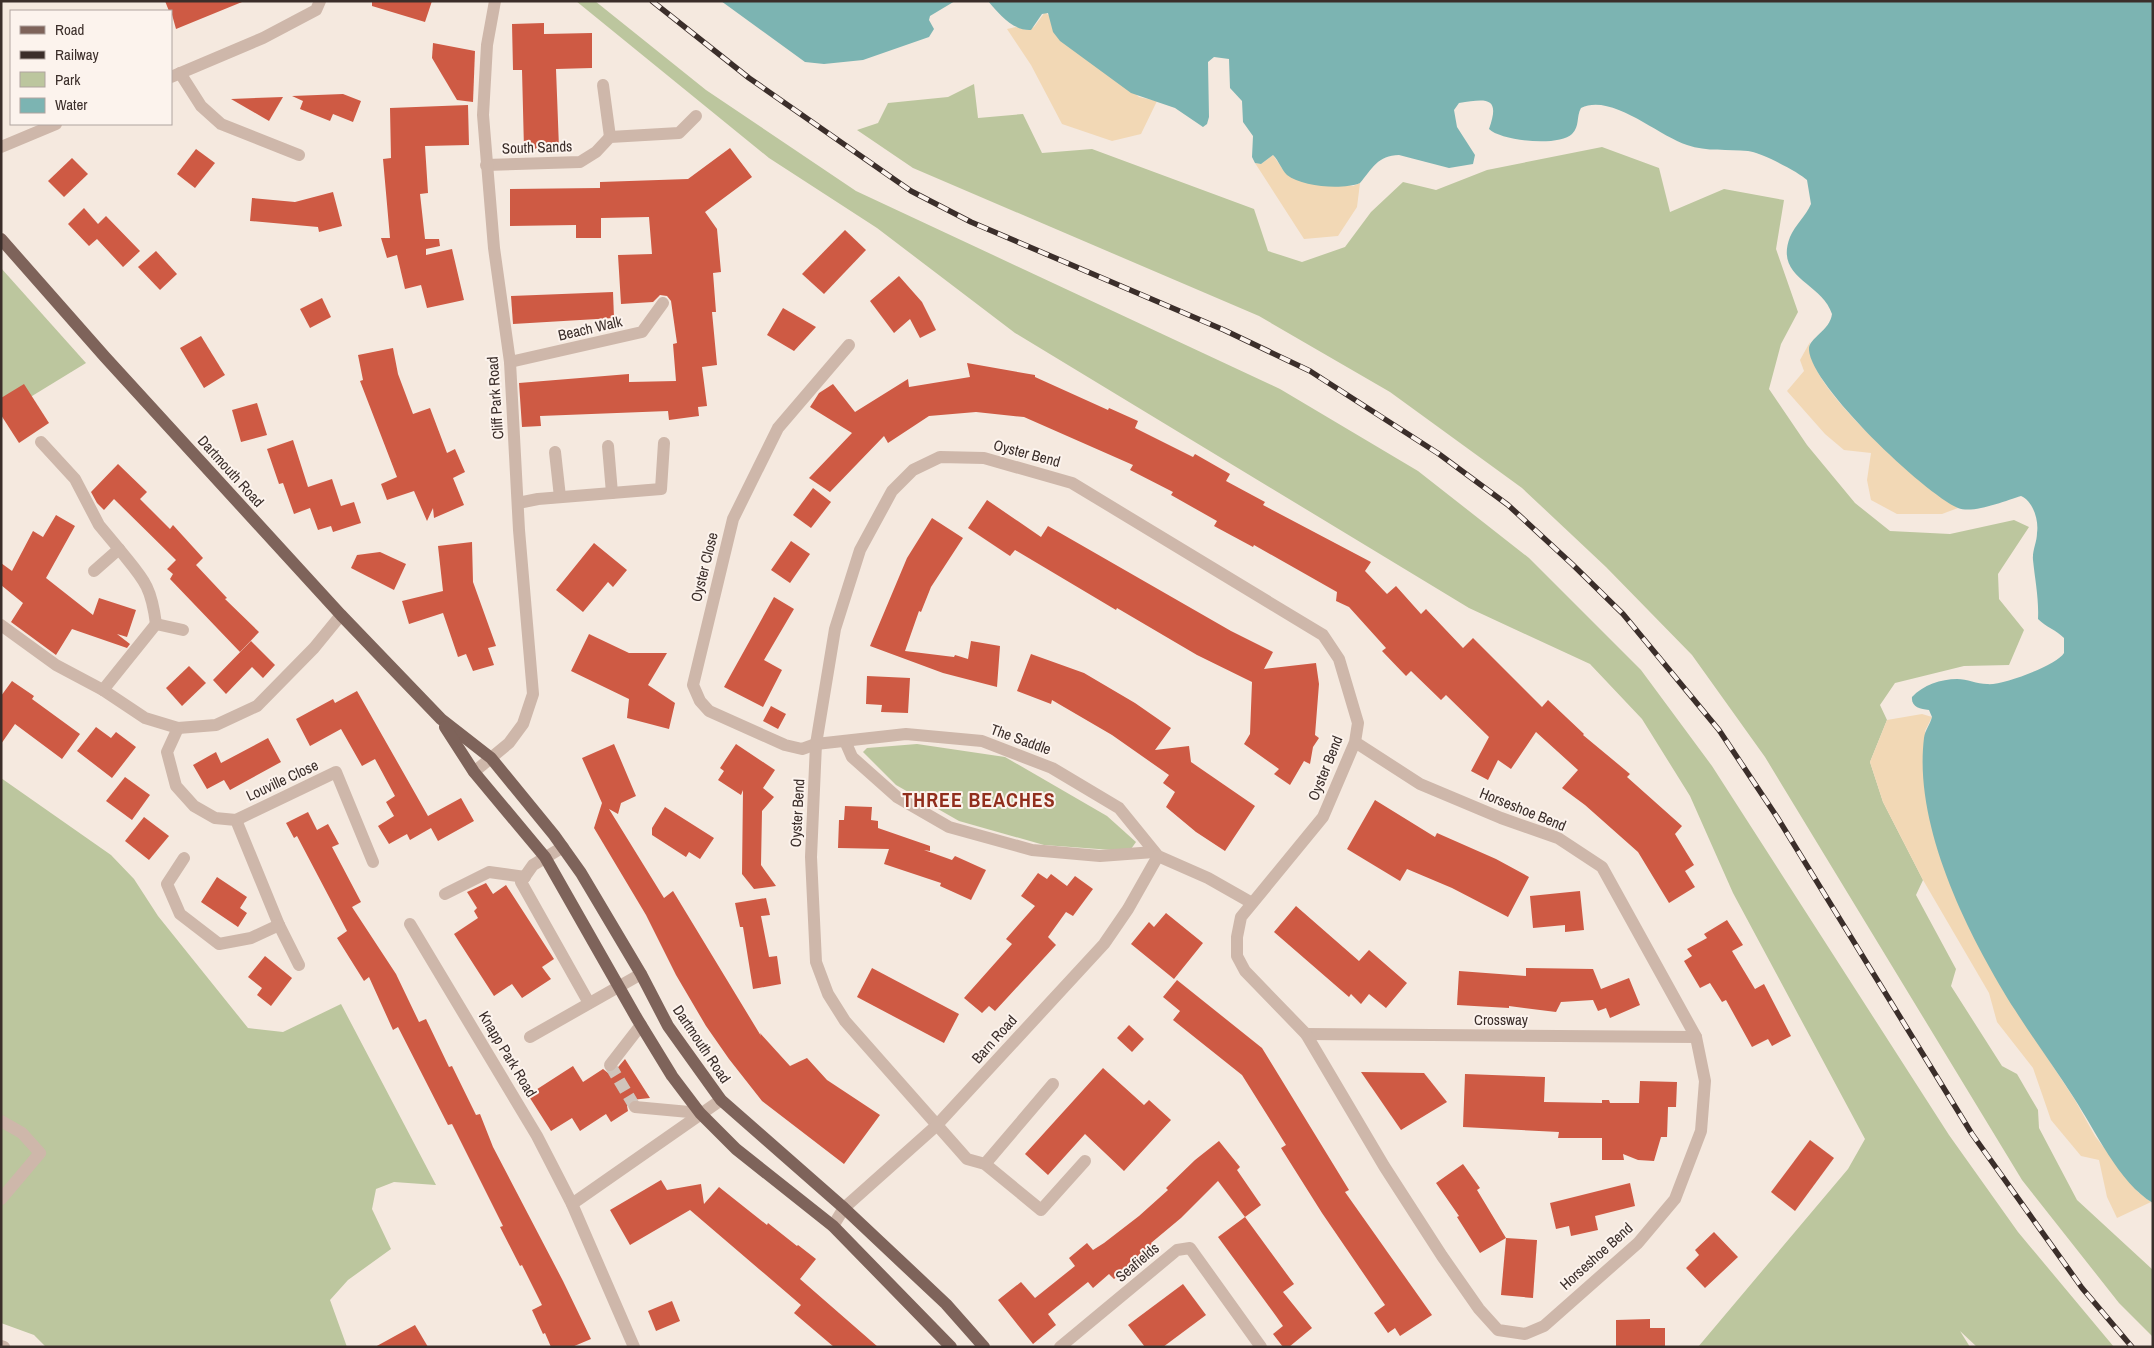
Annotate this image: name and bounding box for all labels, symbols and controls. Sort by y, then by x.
legend [10,10,172,125]
text: Road [55,19,84,40]
text: Railway [55,44,100,65]
text: Park [55,69,81,90]
text: Water [55,94,87,115]
street label: South Sands [501,135,573,159]
street label: Beach Walk [556,310,625,346]
street label: Cliff Park Road [482,356,508,440]
street label: Dartmouth Road [193,430,269,512]
street label: Oyster Bend [991,434,1063,472]
street label: Oyster Close [685,530,723,604]
street label: The Saddle [988,718,1054,760]
street label: Oyster Bend [1302,732,1348,804]
street label: Louville Close [243,754,322,806]
street label: Oyster Bend [785,778,809,848]
street label: Horseshoe Bend [1477,782,1569,836]
district label: THREE BEACHES [902,786,1056,813]
street label: Dartmouth Road [668,1001,736,1087]
street label: Knapp Park Road [474,1007,542,1101]
street label: Crossway [1474,1009,1529,1030]
street label: Barn Road [967,1010,1021,1068]
street label: Horseshoe Bend [1555,1218,1637,1294]
street label: Seafields [1111,1237,1163,1287]

